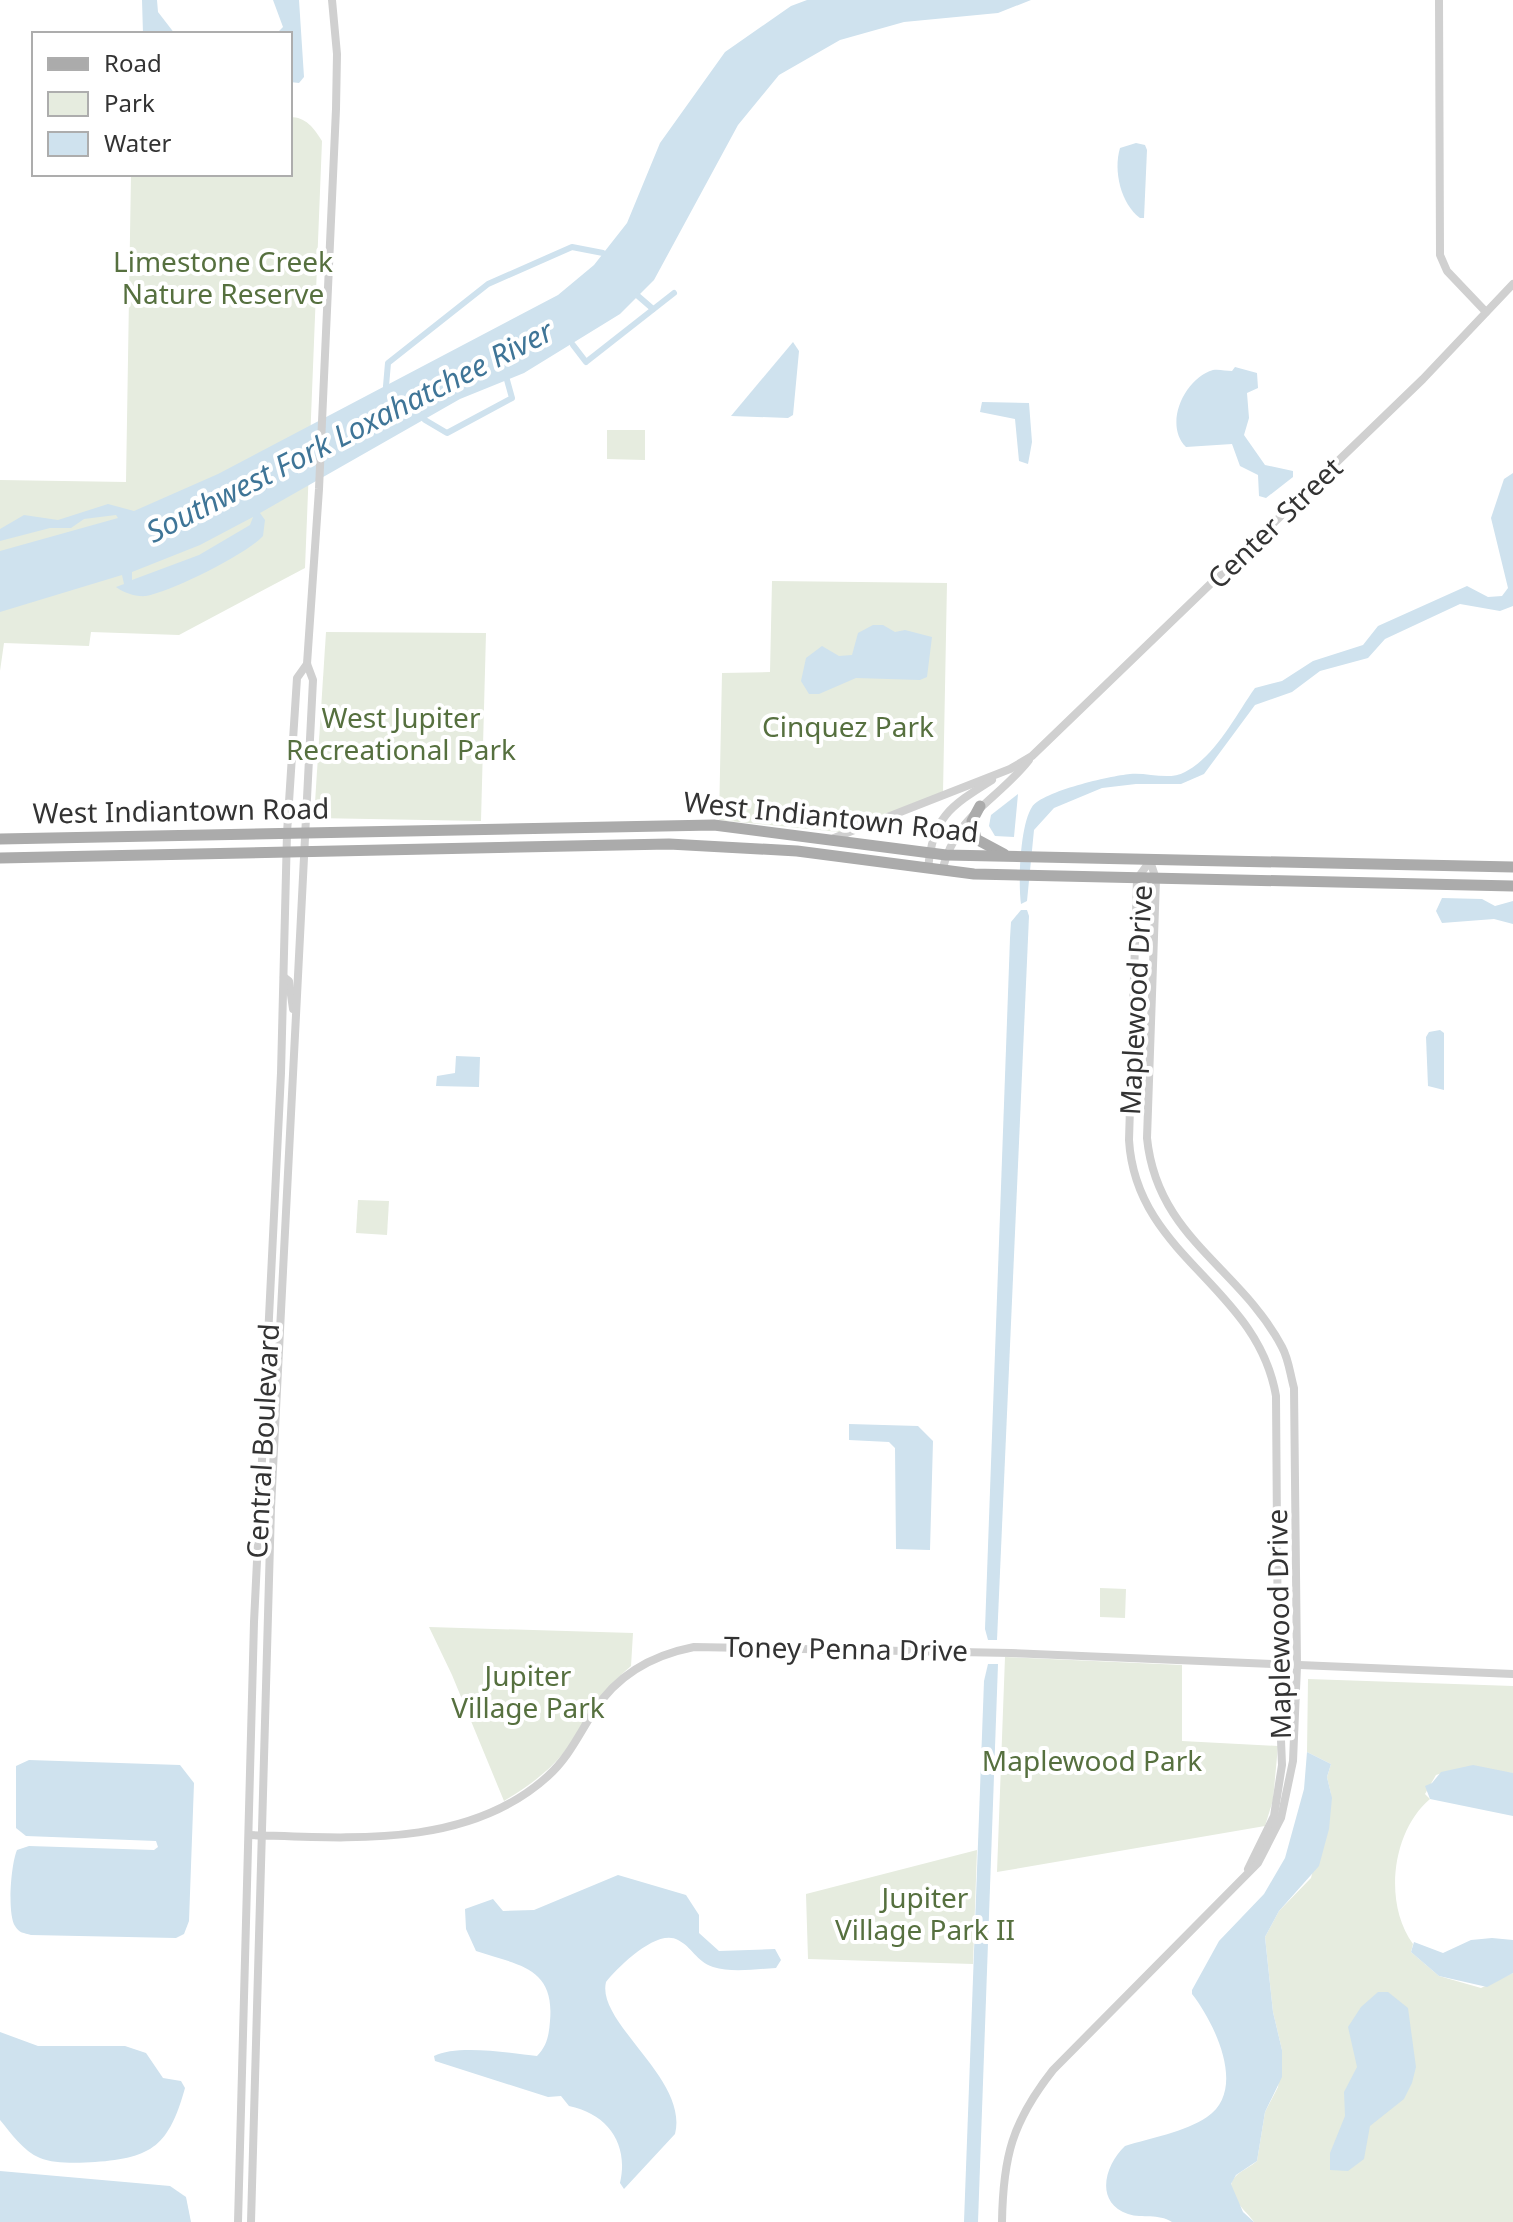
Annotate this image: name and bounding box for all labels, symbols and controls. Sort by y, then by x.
legend [32,32,292,176]
text: Road [104,46,162,79]
text: Park [104,86,155,119]
text: Water [104,126,172,159]
park label: Limestone Creek Nature Reserve [113,242,333,312]
water label: Southwest Fork Loxahatchee River [139,309,561,551]
street label: Center Street [1199,448,1350,596]
park label: West Jupiter Recreational Park [286,698,516,768]
park label: Cinquez Park [762,707,934,745]
street label: West Indiantown Road [682,782,981,850]
street label: West Indiantown Road [32,788,330,832]
street label: Maplewood Drive [1110,884,1160,1116]
street label: Central Boulevard [237,1323,287,1559]
street label: Maplewood Drive [1257,1508,1299,1740]
street label: Toney Penna Drive [724,1627,968,1669]
park label: Jupiter Village Park [451,1656,605,1726]
park label: Maplewood Park [982,1741,1202,1779]
park label: Jupiter Village Park II [835,1878,1015,1948]

